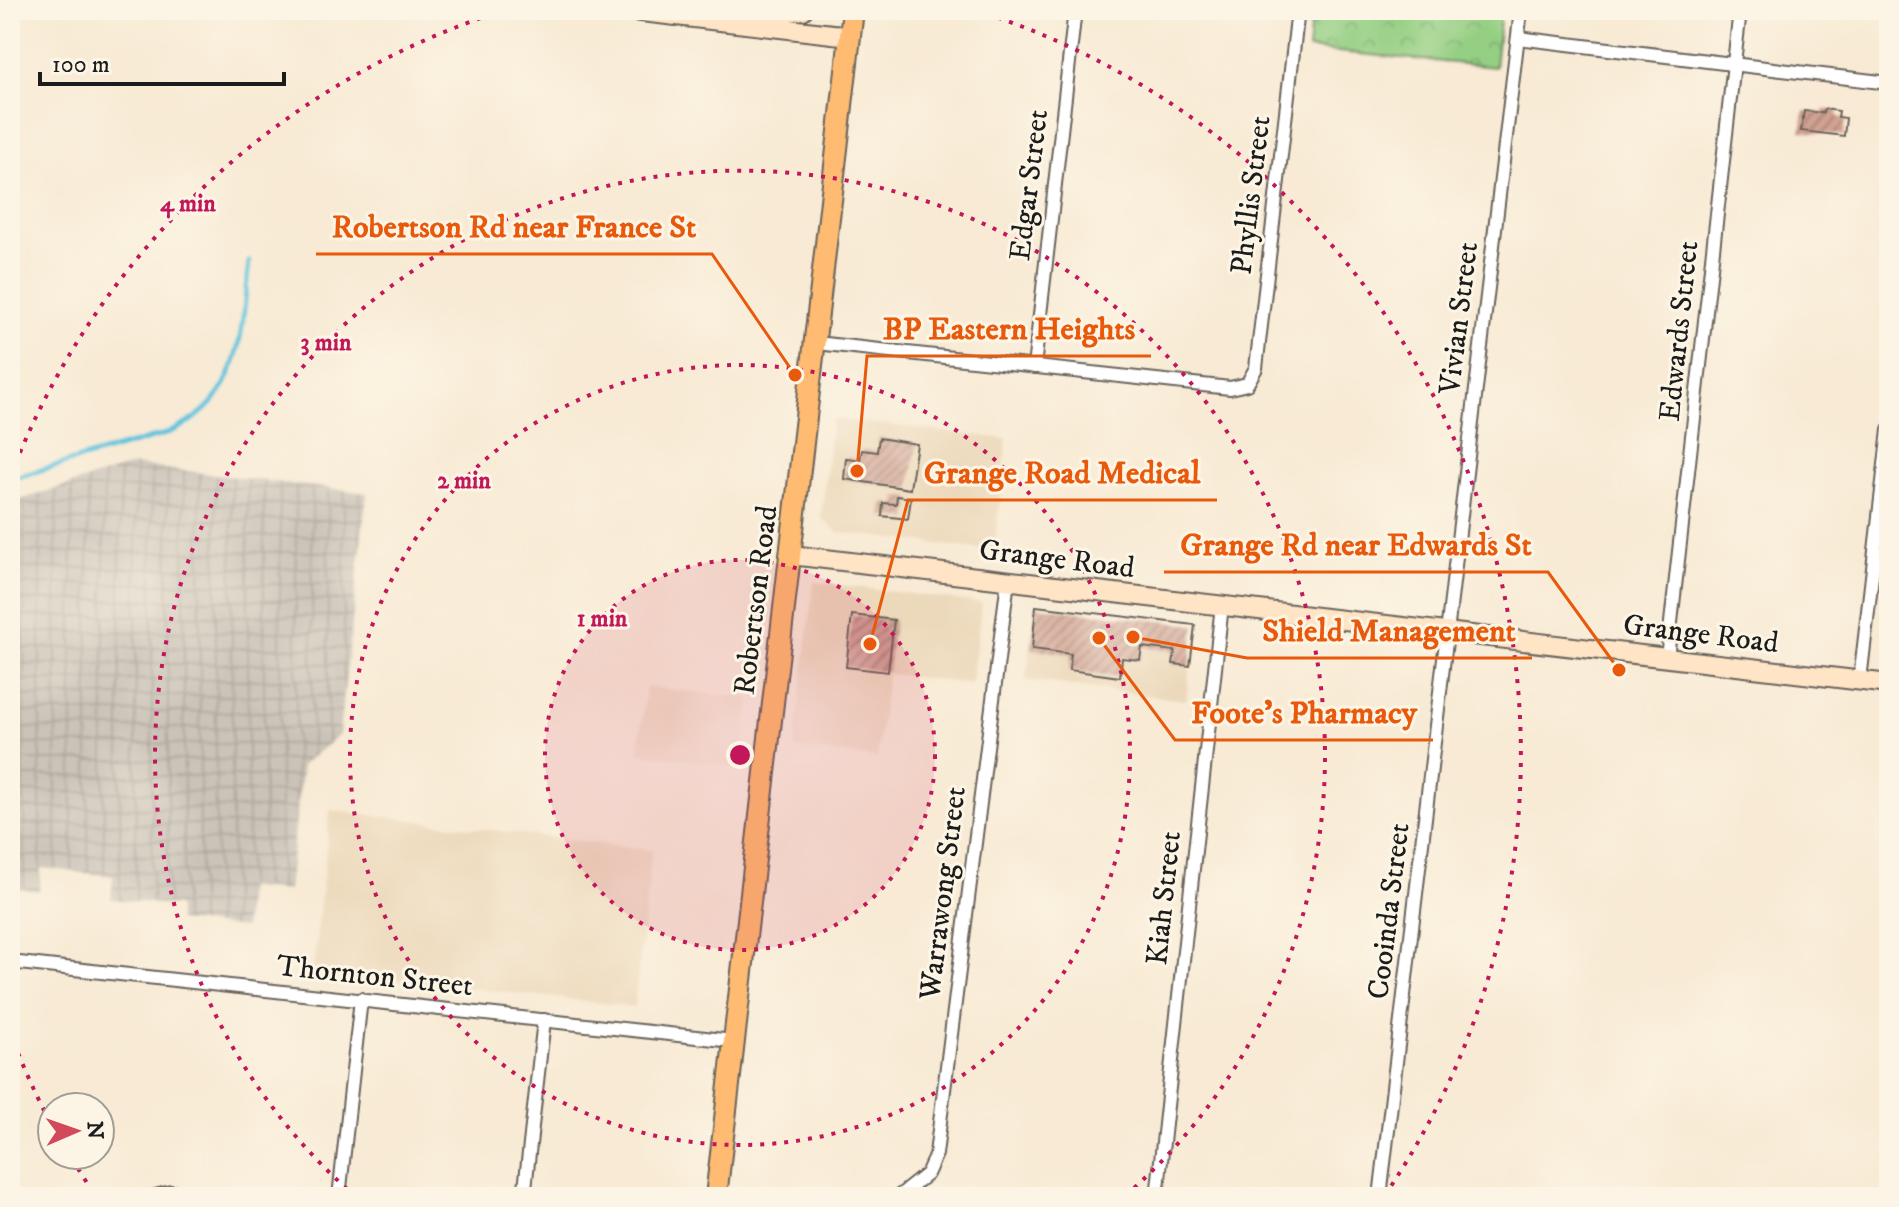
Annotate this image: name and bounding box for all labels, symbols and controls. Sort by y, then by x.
scale bar [40,36,284,86]
text: 100 m [52,50,110,80]
street label: Edgar Street [1002,107,1057,263]
street label: Phyllis Street [1223,114,1280,277]
text: 4 min [160,189,216,219]
callout: Robertson Rd near France St [316,198,712,254]
text: Robertson Rd near France St [332,208,697,248]
street label: Edwards Street [1652,239,1707,423]
street label: Vivian Street [1432,240,1487,397]
callout: BP Eastern Heights [867,300,1151,356]
text: BP Eastern Heights [883,310,1136,350]
text: 3 min [301,328,352,358]
callout: Grange Road Medical [908,444,1217,500]
text: Grange Road Medical [924,454,1201,494]
text: 2 min [437,466,491,496]
street label: Robertson Road [727,503,786,697]
callout: Grange Rd near Edwards St [1164,516,1548,572]
text: Grange Rd near Edwards St [1180,526,1532,566]
street label: Grange Road [977,532,1137,587]
callout: Shield Management [1247,602,1532,658]
text: 1 min [577,604,628,634]
street label: Grange Road [1621,607,1781,662]
text: Shield Management [1262,612,1516,652]
callout: Foote's Pharmacy [1175,684,1433,740]
text: Foote's Pharmacy [1191,694,1418,734]
centre of rings [726,741,754,769]
street label: Warrawong Street [912,784,975,1003]
street label: Cooinda Street [1360,821,1419,1002]
street label: Kiah Street [1139,829,1190,967]
street label: Thornton Street [275,948,475,1005]
north arrow [36,1091,116,1171]
text: N [81,1121,108,1140]

